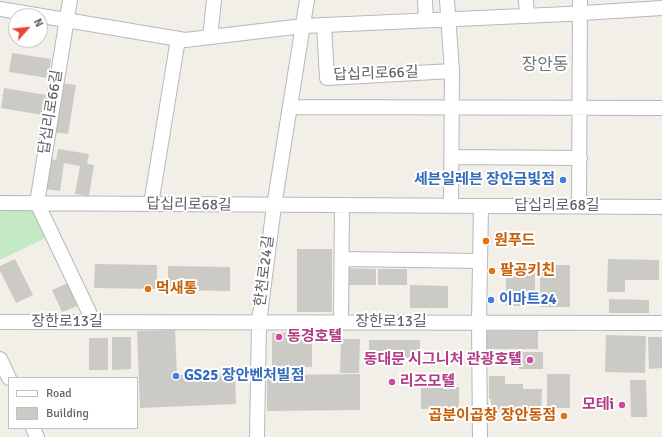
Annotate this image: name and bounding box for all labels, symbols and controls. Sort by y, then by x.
north arrow [8,8,48,48]
text: N [31,16,46,29]
district label: 장안동 [522,56,568,76]
street label: 답십리로66길 [333,64,419,84]
street label: 답십리로66길 [35,69,67,155]
place label: 세븐일레븐 장안금빛점 [414,171,555,189]
marker: 세븐일레븐 장안금빛점 [558,175,568,185]
street label: 답십리로68길 [146,195,232,215]
street label: 답십리로68길 [514,197,600,215]
place label: 원푸드 [494,232,535,250]
street label: 한천로24길 [252,234,278,308]
marker: 원푸드 [481,236,491,246]
place label: 팔공키친 [500,262,555,280]
marker: 팔공키친 [487,266,497,276]
place label: 먹새통 [156,280,197,298]
marker: 먹새통 [143,284,153,294]
place label: 이마트24 [499,291,557,309]
marker: 이마트24 [486,295,496,305]
street label: 장한로13길 [31,313,103,331]
street label: 장한로13길 [355,313,427,331]
place label: 동경호텔 [287,328,342,346]
marker: 동경호텔 [274,332,284,342]
place label: 동대문 시그니처 관광호텔 [364,351,522,369]
marker: 동대문 시그니처 관광호텔 [525,355,535,365]
place label: GS25 장안벤처빌점 [184,367,304,385]
marker: GS25 장안벤처빌점 [171,371,181,381]
place label: 리즈모텔 [400,373,455,391]
legend [8,377,138,429]
marker: 리즈모텔 [387,377,397,387]
text: Road [46,386,72,401]
place label: 모테i [582,396,614,414]
marker: 모테i [617,400,627,410]
text: Building [46,406,89,421]
place label: 곱분이곱창 장안동점 [429,407,556,425]
marker: 곱분이곱창 장안동점 [559,411,569,421]

